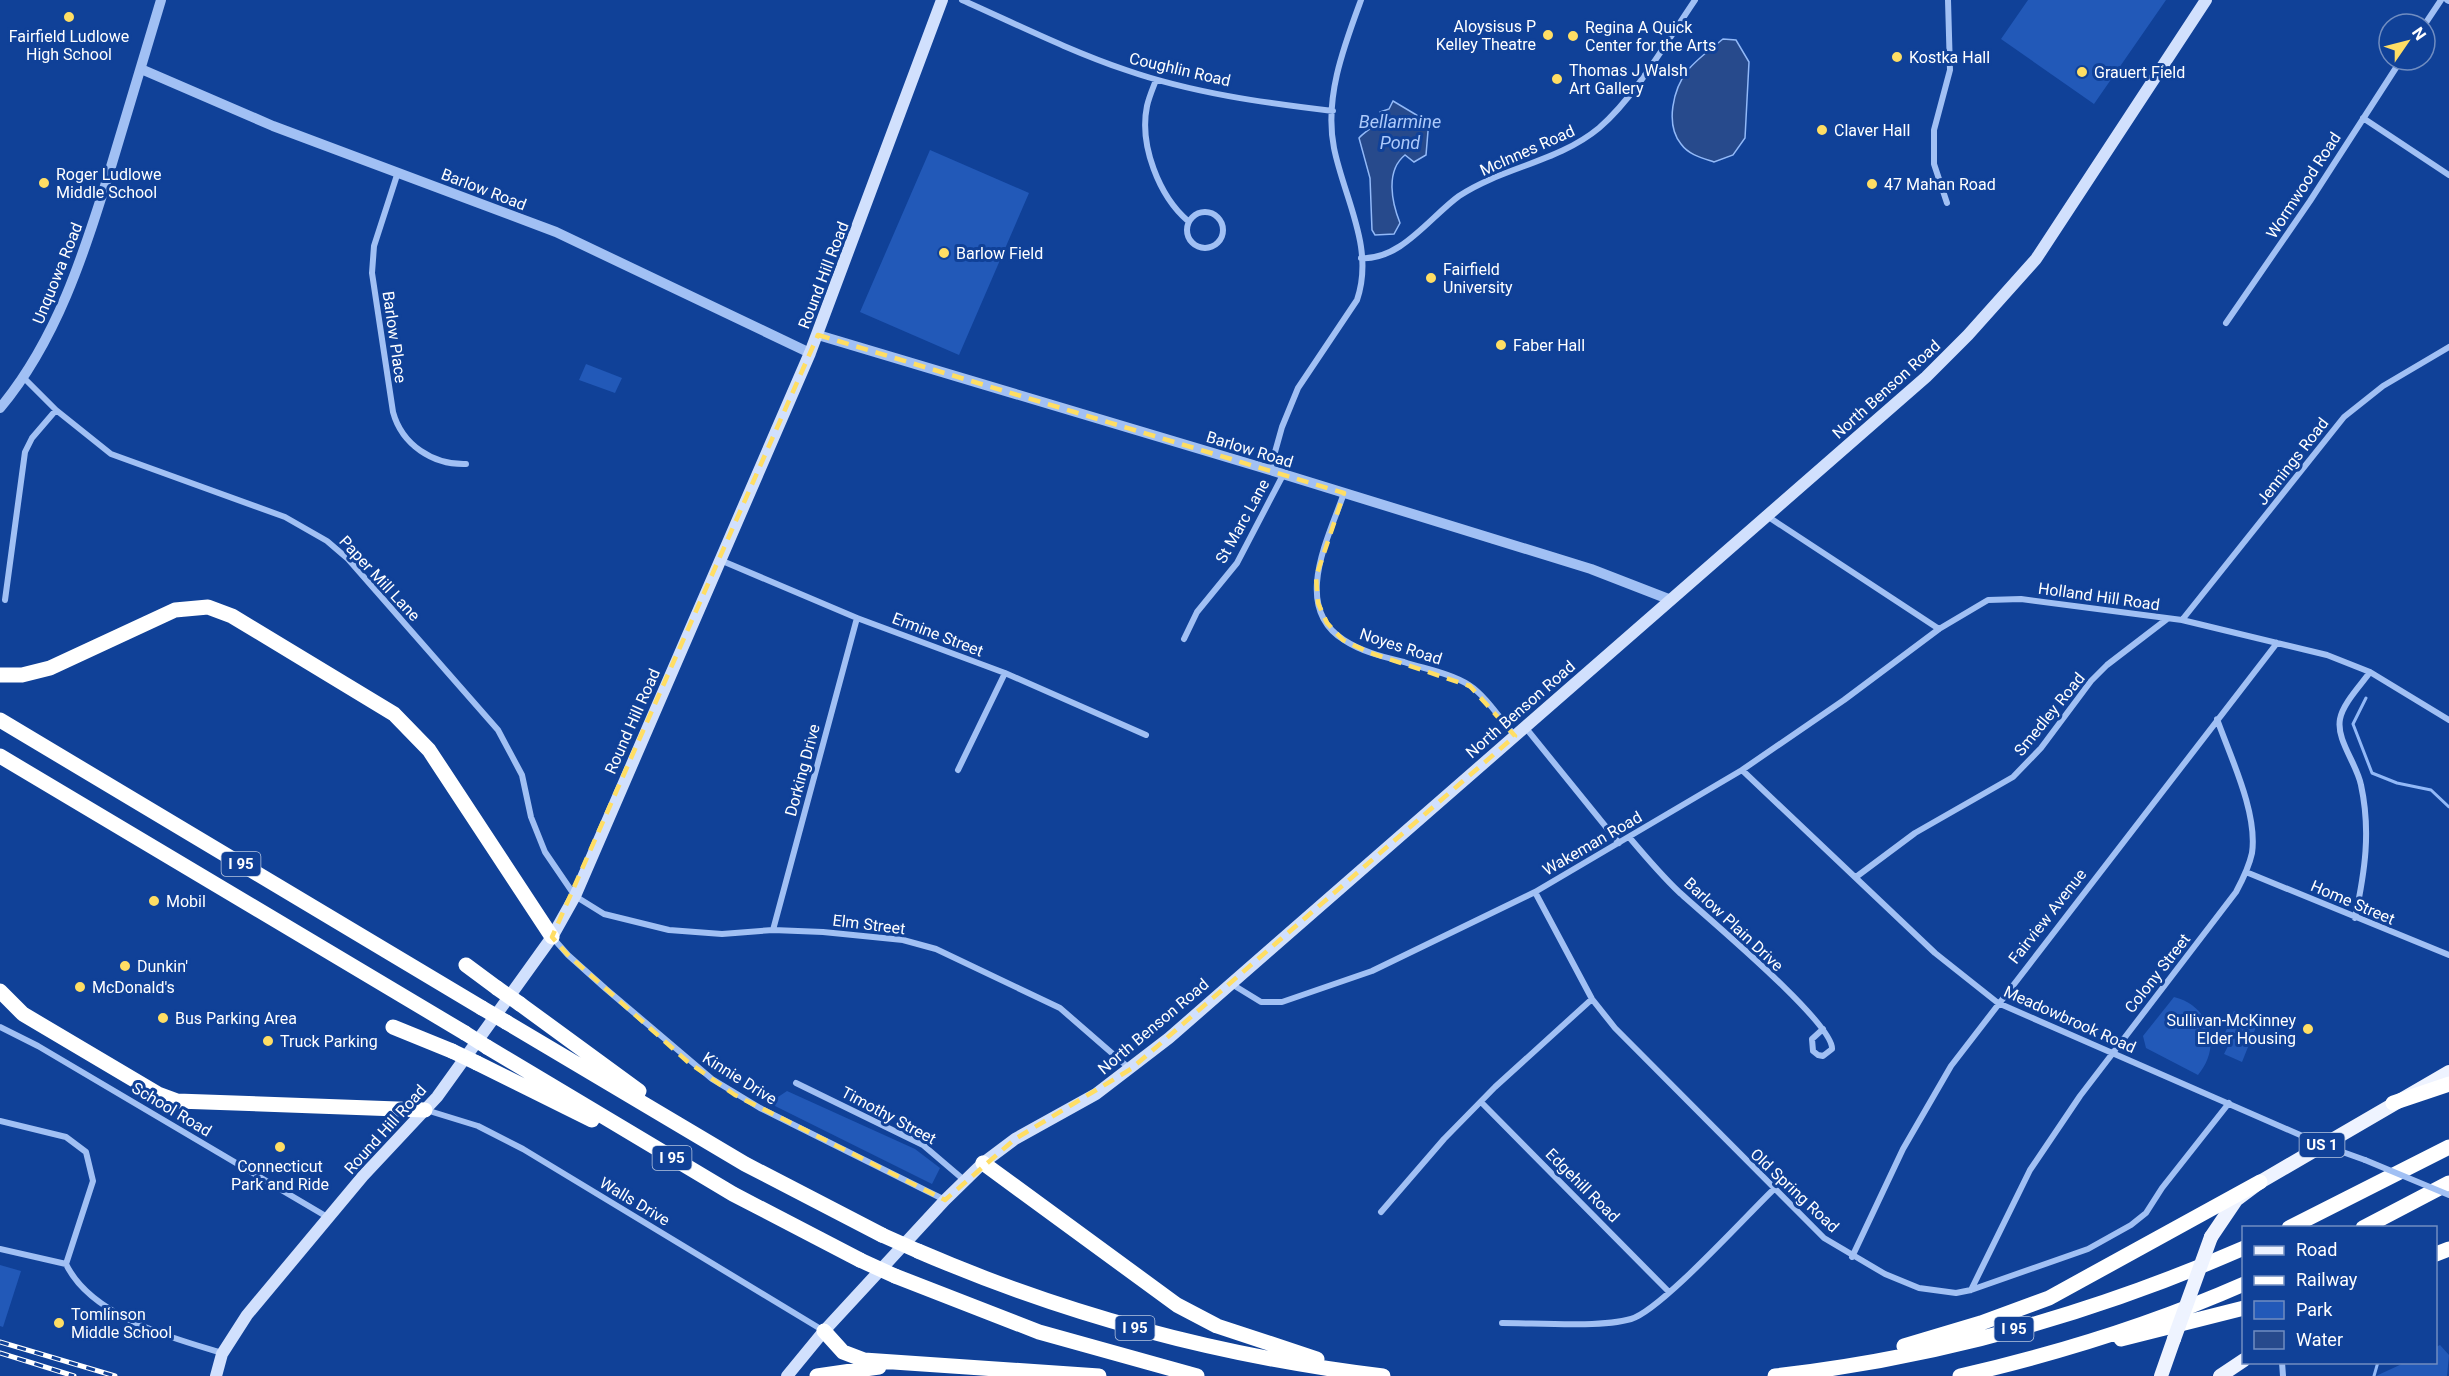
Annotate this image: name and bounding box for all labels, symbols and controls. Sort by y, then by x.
marker: Fairfield Ludlowe High School [62,10,76,24]
north arrow [2377,12,2437,72]
place label: Aloysisus P Kelley Theatre [1436,17,1536,54]
place label: Regina A Quick Center for the Arts [1585,18,1716,55]
text: N [2408,24,2430,44]
place label: Fairfield Ludlowe High School [9,27,129,64]
marker: Aloysisus P Kelley Theatre [1541,28,1555,42]
marker: Regina A Quick Center for the Arts [1566,29,1580,43]
place label: Kostka Hall [1909,48,1990,67]
street label: Coughlin Road [1127,49,1232,90]
marker: Kostka Hall [1890,50,1904,64]
place label: Thomas J Walsh Art Gallery [1569,61,1688,98]
place label: Grauert Field [2094,63,2185,82]
marker: Grauert Field [2075,65,2089,79]
marker: Thomas J Walsh Art Gallery [1550,72,1564,86]
water label: Bellarmine Pond [1359,111,1441,153]
street label: McInnes Road [1477,121,1578,180]
place label: Claver Hall [1834,121,1910,140]
marker: Claver Hall [1815,123,1829,137]
street label: Wormwood Road [2262,129,2345,242]
place label: Roger Ludlowe Middle School [56,165,161,202]
street label: Barlow Road [438,165,529,214]
place label: 47 Mahan Road [1884,175,1996,194]
marker: Roger Ludlowe Middle School [37,176,51,190]
marker: 47 Mahan Road [1865,177,1879,191]
street label: Round Hill Road [794,219,853,332]
street label: Unquowa Road [28,220,86,327]
place label: Barlow Field [956,244,1043,263]
marker: Barlow Field [937,246,951,260]
place label: Fairfield University [1443,260,1513,297]
marker: Fairfield University [1424,271,1438,285]
street label: Barlow Place [379,290,410,384]
place label: Faber Hall [1513,336,1585,355]
street label: North Benson Road [1828,336,1944,443]
marker: Faber Hall [1494,338,1508,352]
street label: Jennings Road [2252,414,2332,509]
street label: Barlow Road [1204,427,1296,472]
street label: St Marc Lane [1211,476,1273,567]
street label: Paper Mill Lane [335,532,424,625]
street label: Holland Hill Road [2037,579,2161,614]
street label: Ermine Street [890,608,986,661]
street label: Noyes Road [1357,624,1444,669]
street label: North Benson Road [1462,657,1579,762]
street label: Round Hill Road [601,666,664,777]
street label: Smedley Road [2010,669,2089,760]
street label: Dorking Drive [781,722,824,818]
street label: Wakeman Road [1539,807,1645,879]
road number: I 95 [222,852,260,876]
street label: Fairview Avenue [2004,865,2090,968]
street label: Barlow Plain Drive [1680,874,1787,975]
street label: Home Street [2308,876,2398,929]
place label: Mobil [166,892,206,911]
marker: Mobil [147,894,161,908]
street label: Elm Street [831,911,906,938]
street label: Colony Street [2121,930,2194,1017]
place label: Dunkin' [137,957,188,976]
marker: Dunkin' [118,959,132,973]
street label: North Benson Road [1094,975,1213,1078]
place label: McDonald's [92,978,175,997]
marker: McDonald's [73,980,87,994]
street label: Meadowbrook Road [2001,982,2139,1057]
place label: Bus Parking Area [175,1009,297,1028]
marker: Bus Parking Area [156,1011,170,1025]
place label: Sullivan-McKinney Elder Housing [2167,1011,2296,1048]
marker: Sullivan-McKinney Elder Housing [2301,1022,2315,1036]
place label: Truck Parking [280,1032,378,1051]
marker: Truck Parking [261,1034,275,1048]
street label: Kinnie Drive [699,1048,780,1109]
street label: School Road [128,1078,215,1141]
street label: Round Hill Road [340,1081,430,1178]
street label: Timothy Street [838,1083,939,1148]
road number: US 1 [2300,1133,2344,1157]
marker: Connecticut Park and Ride [273,1140,287,1154]
street label: Edgehill Road [1542,1144,1624,1226]
street label: Old Spring Road [1746,1144,1843,1236]
road number: I 95 [652,1146,692,1170]
place label: Connecticut Park and Ride [231,1157,329,1194]
street label: Walls Drive [596,1173,673,1230]
legend [2242,1226,2437,1364]
text: Road [2296,1239,2337,1260]
text: Railway [2296,1269,2358,1290]
text: Park [2296,1299,2333,1320]
place label: Tomlinson Middle School [71,1305,172,1342]
marker: Tomlinson Middle School [52,1316,66,1330]
road number: I 95 [1116,1316,1154,1340]
road number: I 95 [1994,1317,2034,1341]
text: Water [2296,1329,2343,1350]

